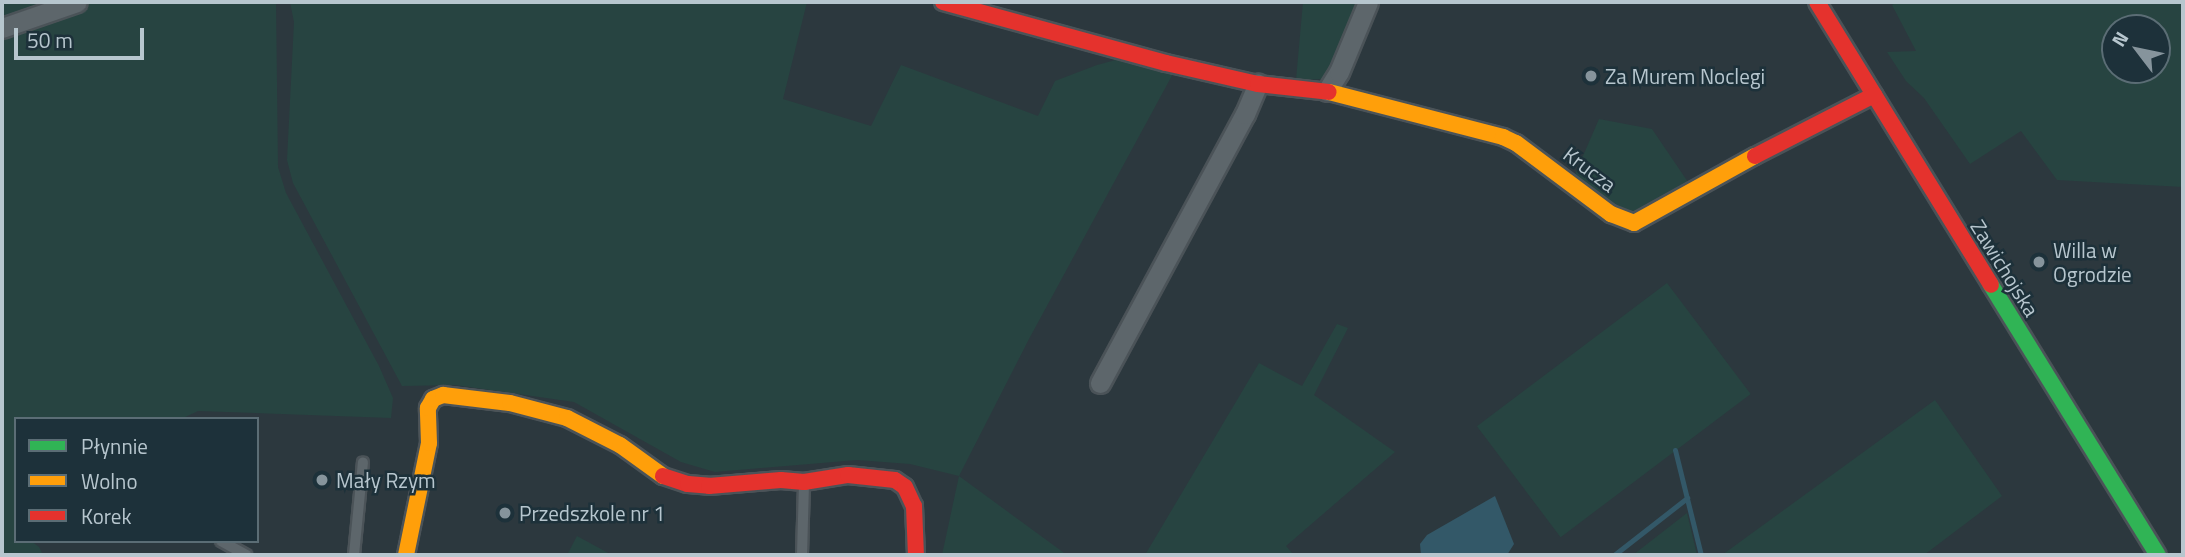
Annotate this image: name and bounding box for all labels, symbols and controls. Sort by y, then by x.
scale bar [18,14,147,58]
north arrow [2101,14,2171,84]
text: 50 m [27,24,73,56]
text: N [2104,25,2135,52]
place label: Za Murem Noclegi [1605,63,1765,89]
marker: Za Murem Noclegi [1583,68,1599,84]
street label: Krucza [1559,141,1621,197]
street label: Zawichojska [1965,215,2045,321]
place label: Willa w Ogrodzie [2053,237,2132,287]
marker: Willa w Ogrodzie [2031,254,2047,270]
legend [14,417,259,543]
text: Płynnie [81,430,148,462]
text: Wolno [81,465,138,497]
place label: Mały Rzym [336,467,436,493]
marker: Mały Rzym [314,472,330,488]
text: Korek [81,500,131,532]
place label: Przedszkole nr 1 [519,500,665,526]
marker: Przedszkole nr 1 [497,505,513,521]

